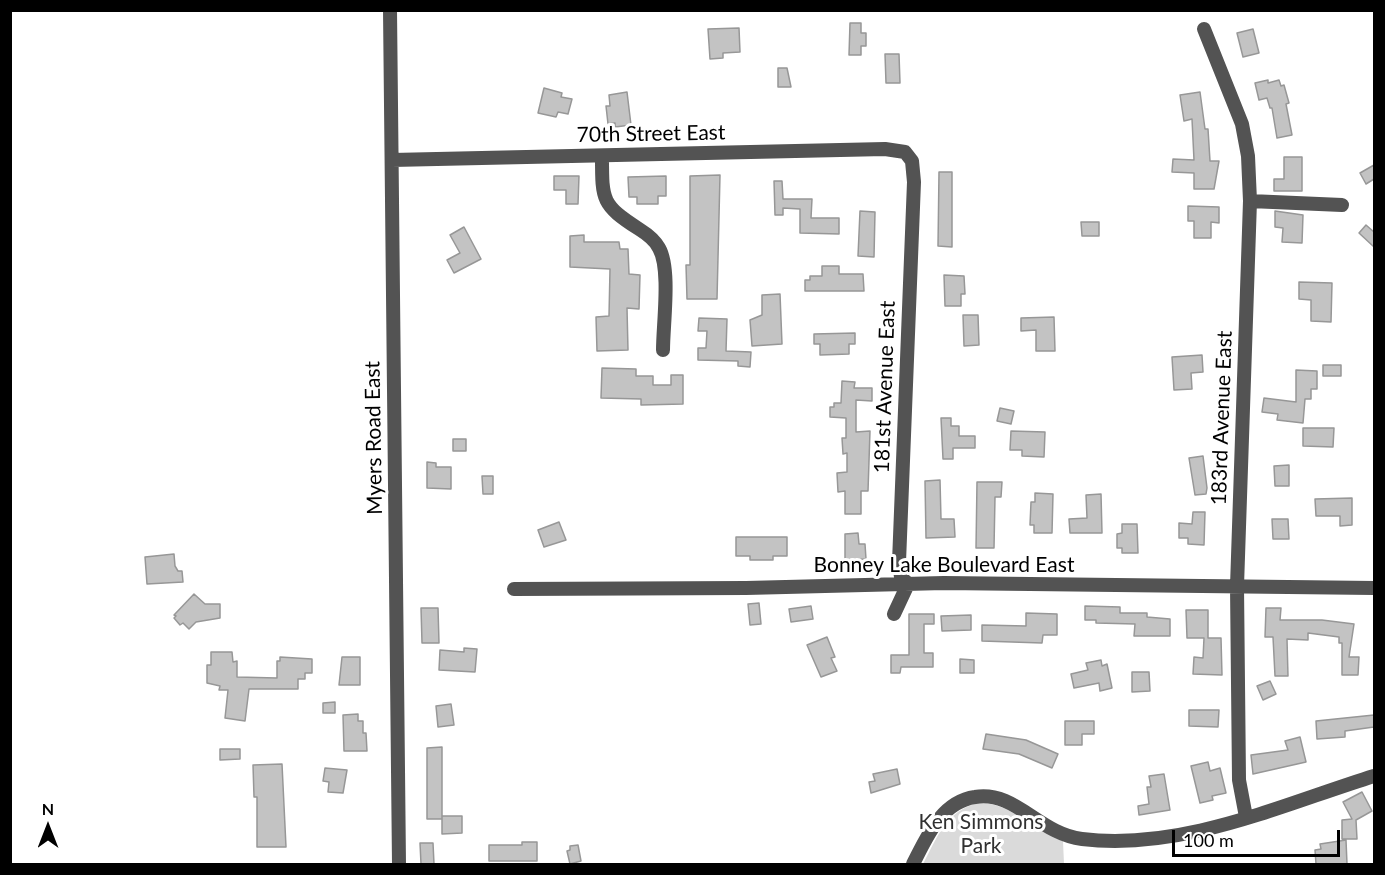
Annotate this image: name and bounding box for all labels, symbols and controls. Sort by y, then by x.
street label: 70th Street East [576,120,726,148]
street label: 181st Avenue East [869,300,901,474]
street label: 183rd Avenue East [1206,330,1238,506]
street label: Myers Road East [360,361,388,515]
street label: Bonney Lake Boulevard East [814,552,1074,578]
north arrow [18,797,78,857]
text: N [42,799,54,818]
park label: Ken Simmons Park [919,809,1043,859]
scale bar [1175,818,1343,856]
text: 100 m [1183,829,1234,851]

